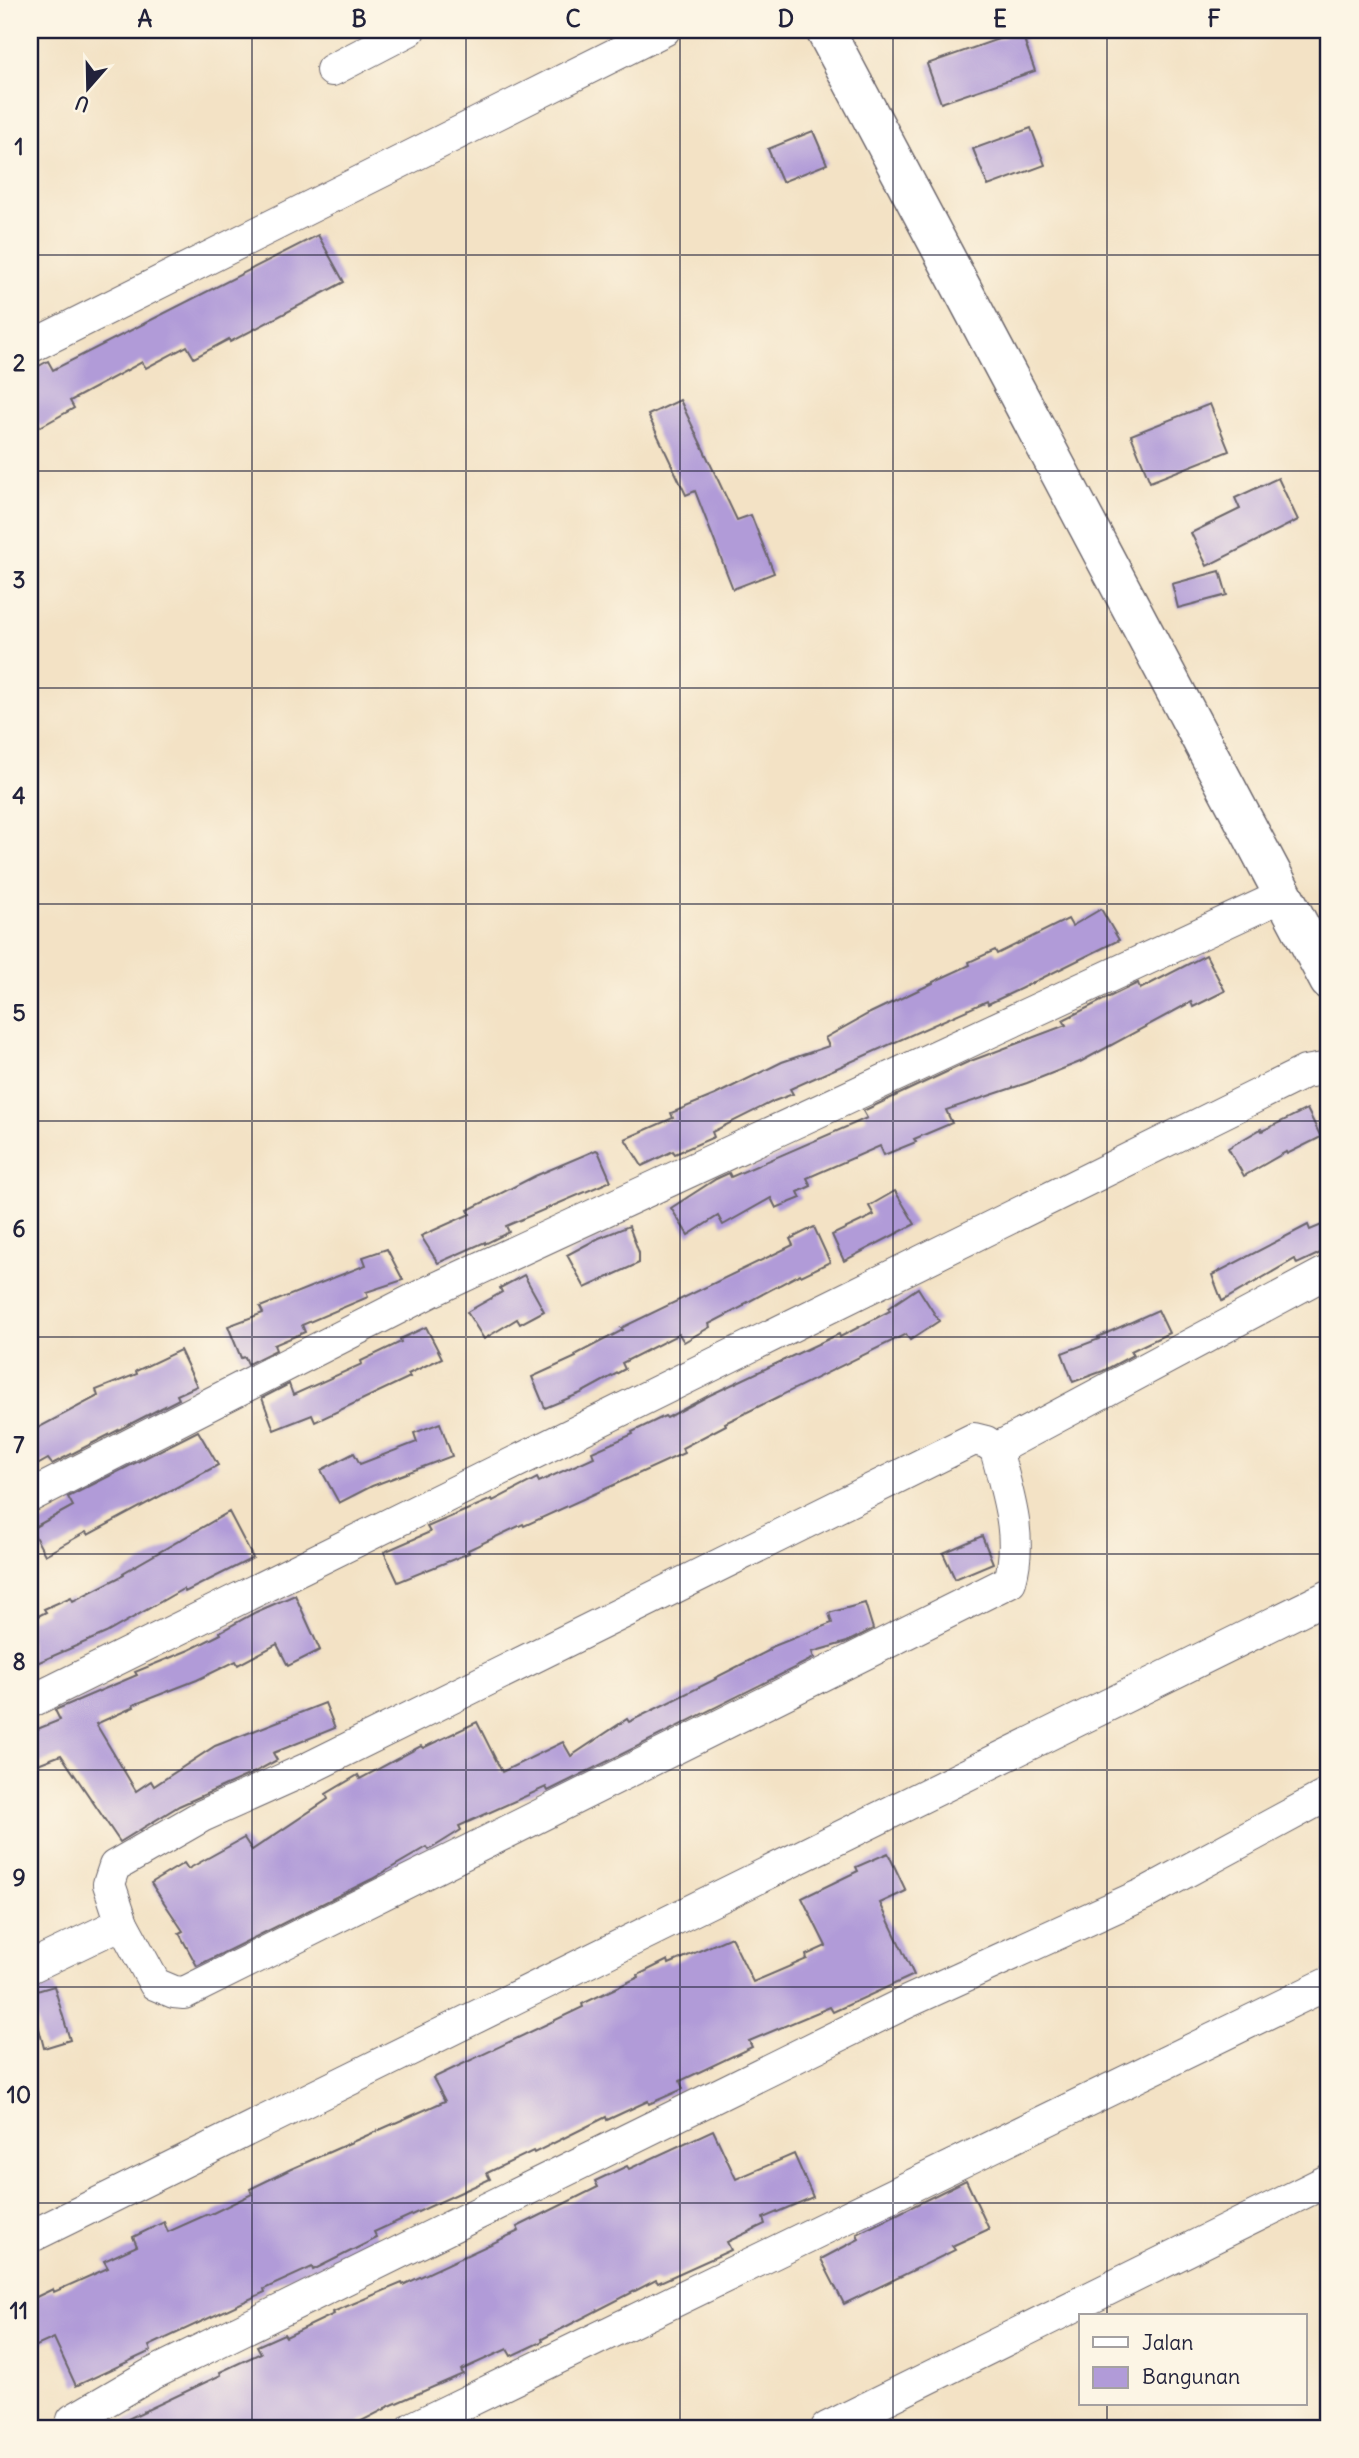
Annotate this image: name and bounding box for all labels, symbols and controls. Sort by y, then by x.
text: A [138,4,153,33]
text: B [351,4,367,33]
text: C [565,4,581,33]
text: D [778,4,794,33]
text: E [993,4,1007,33]
text: F [1207,4,1221,33]
north arrow [52,52,122,122]
text: U [72,90,92,117]
text: 1 [14,132,24,161]
text: 2 [13,348,26,377]
text: 3 [12,565,26,594]
text: 4 [12,781,26,810]
text: 5 [12,998,26,1027]
text: 6 [12,1214,26,1243]
text: 7 [13,1430,25,1459]
text: 8 [12,1647,26,1676]
text: 9 [12,1863,26,1892]
text: 10 [7,2080,31,2109]
text: 11 [10,2296,28,2325]
legend [1079,2314,1306,2406]
text: Jalan [1142,2329,1193,2356]
text: Bangunan [1142,2363,1240,2390]

